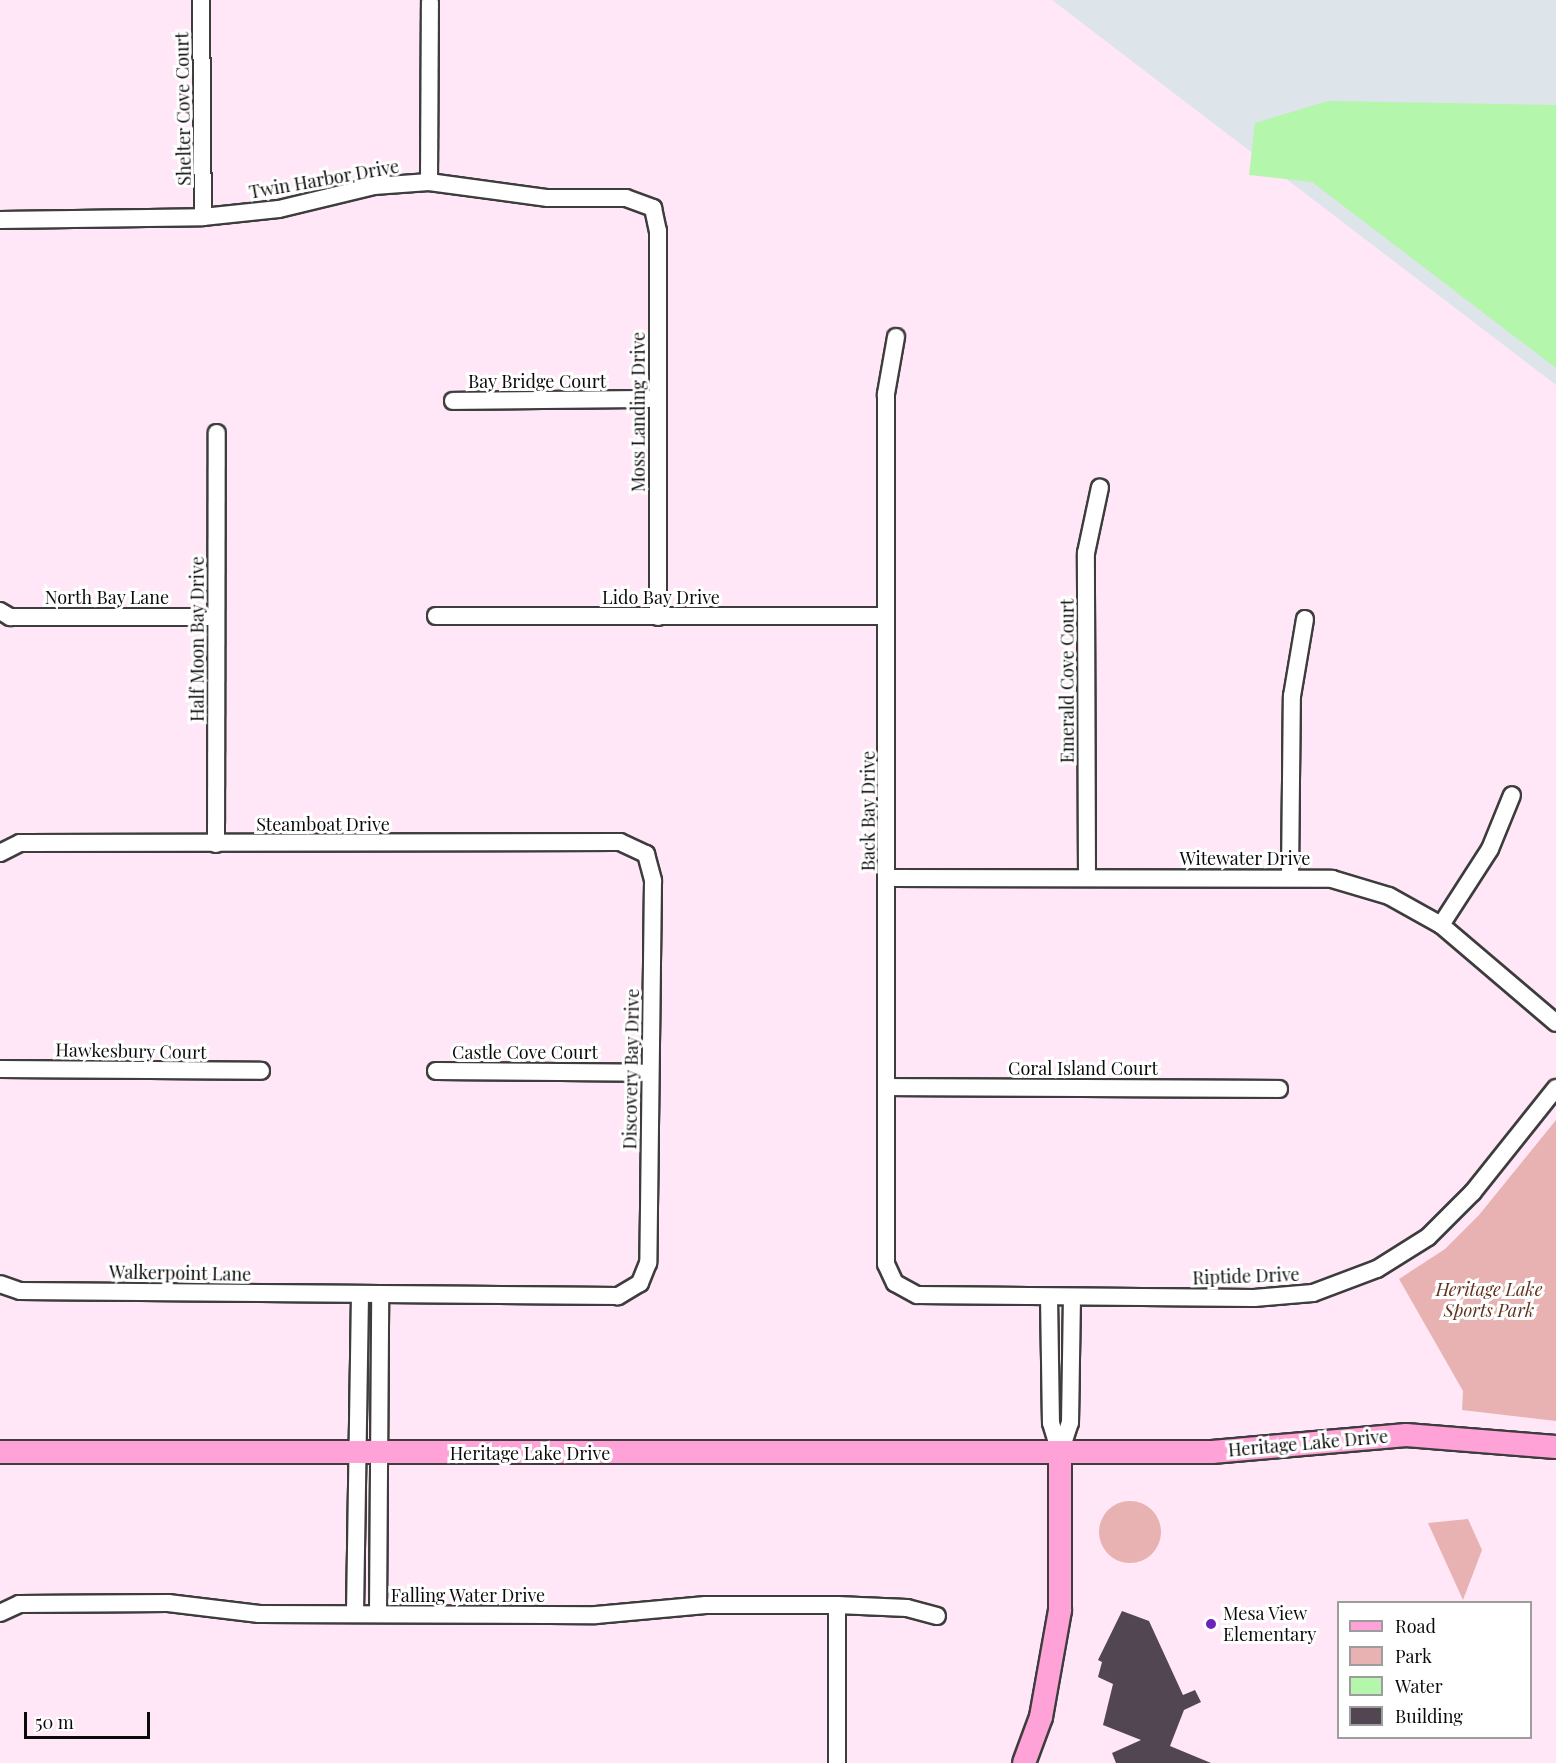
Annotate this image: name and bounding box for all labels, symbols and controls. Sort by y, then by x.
street label: Shelter Cove Court [171,32,195,186]
street label: Twin Harbor Drive [247,155,401,203]
street label: Moss Landing Drive [627,332,649,492]
street label: Bay Bridge Court [468,370,606,392]
street label: Half Moon Bay Drive [186,556,208,722]
street label: North Bay Lane [45,586,169,608]
street label: Lido Bay Drive [602,586,720,608]
street label: Emerald Cove Court [1056,599,1078,763]
street label: Back Bay Drive [857,751,879,871]
street label: Steamboat Drive [256,813,390,835]
street label: Witewater Drive [1179,847,1311,869]
street label: Discovery Bay Drive [619,988,643,1150]
street label: Hawkesbury Court [55,1039,207,1063]
street label: Castle Cove Court [452,1041,598,1063]
street label: Coral Island Court [1008,1057,1158,1079]
street label: Walkerpoint Lane [109,1261,251,1285]
street label: Riptide Drive [1192,1263,1300,1289]
park label: Heritage Lake Sports Park [1436,1279,1542,1322]
street label: Heritage Lake Drive [1227,1425,1389,1461]
street label: Heritage Lake Drive [450,1442,610,1464]
street label: Falling Water Drive [390,1584,546,1606]
legend [1337,1601,1532,1739]
place label: Mesa View Elementary [1223,1603,1316,1646]
text: Road [1395,1614,1436,1638]
marker: Mesa View Elementary [1204,1617,1218,1631]
text: Park [1395,1644,1432,1668]
text: Water [1395,1674,1443,1698]
scale bar [27,1700,153,1738]
text: Building [1395,1704,1463,1728]
text: 50 m [35,1710,74,1734]

